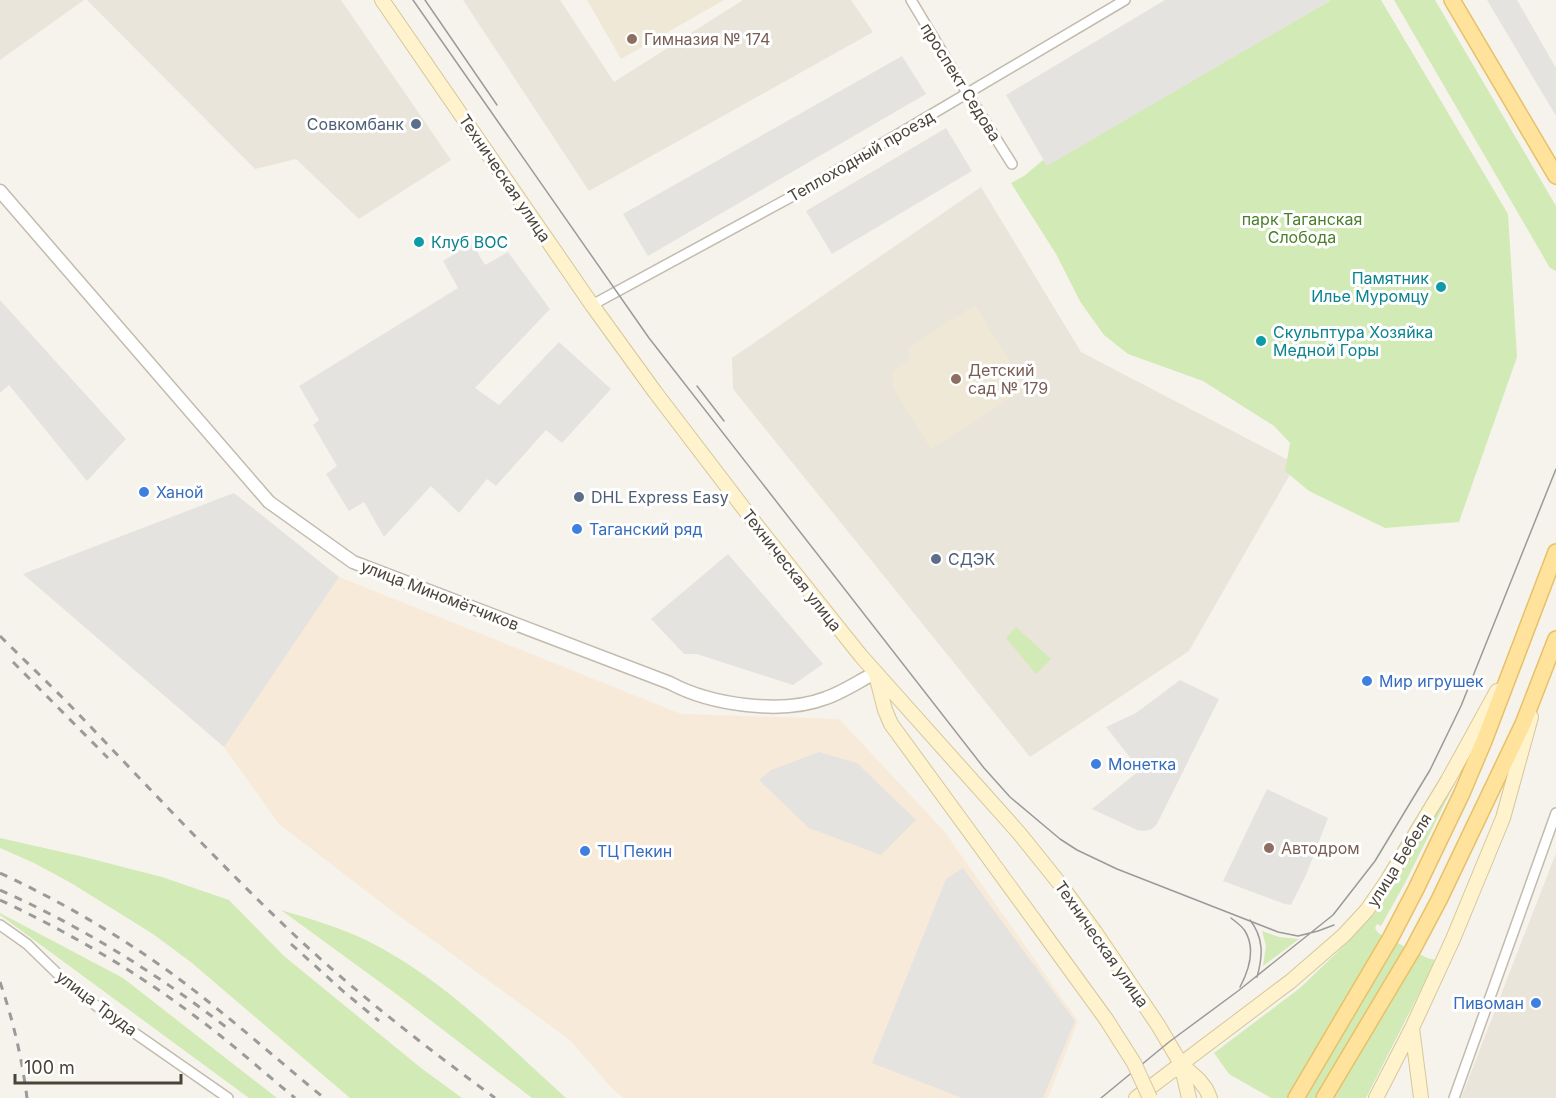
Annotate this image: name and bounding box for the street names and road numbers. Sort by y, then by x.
street label: проспект Седова [916,19,1006,145]
street label: Теплоходный проезд [784,106,938,206]
street label: Техническая улица [455,110,555,246]
street label: Техническая улица [738,505,846,635]
street label: улица Миномётчиков [358,556,522,634]
street label: улица Бебеля [1362,810,1436,910]
street label: Техническая улица [1051,877,1153,1011]
street label: улица Труда [53,966,141,1040]

